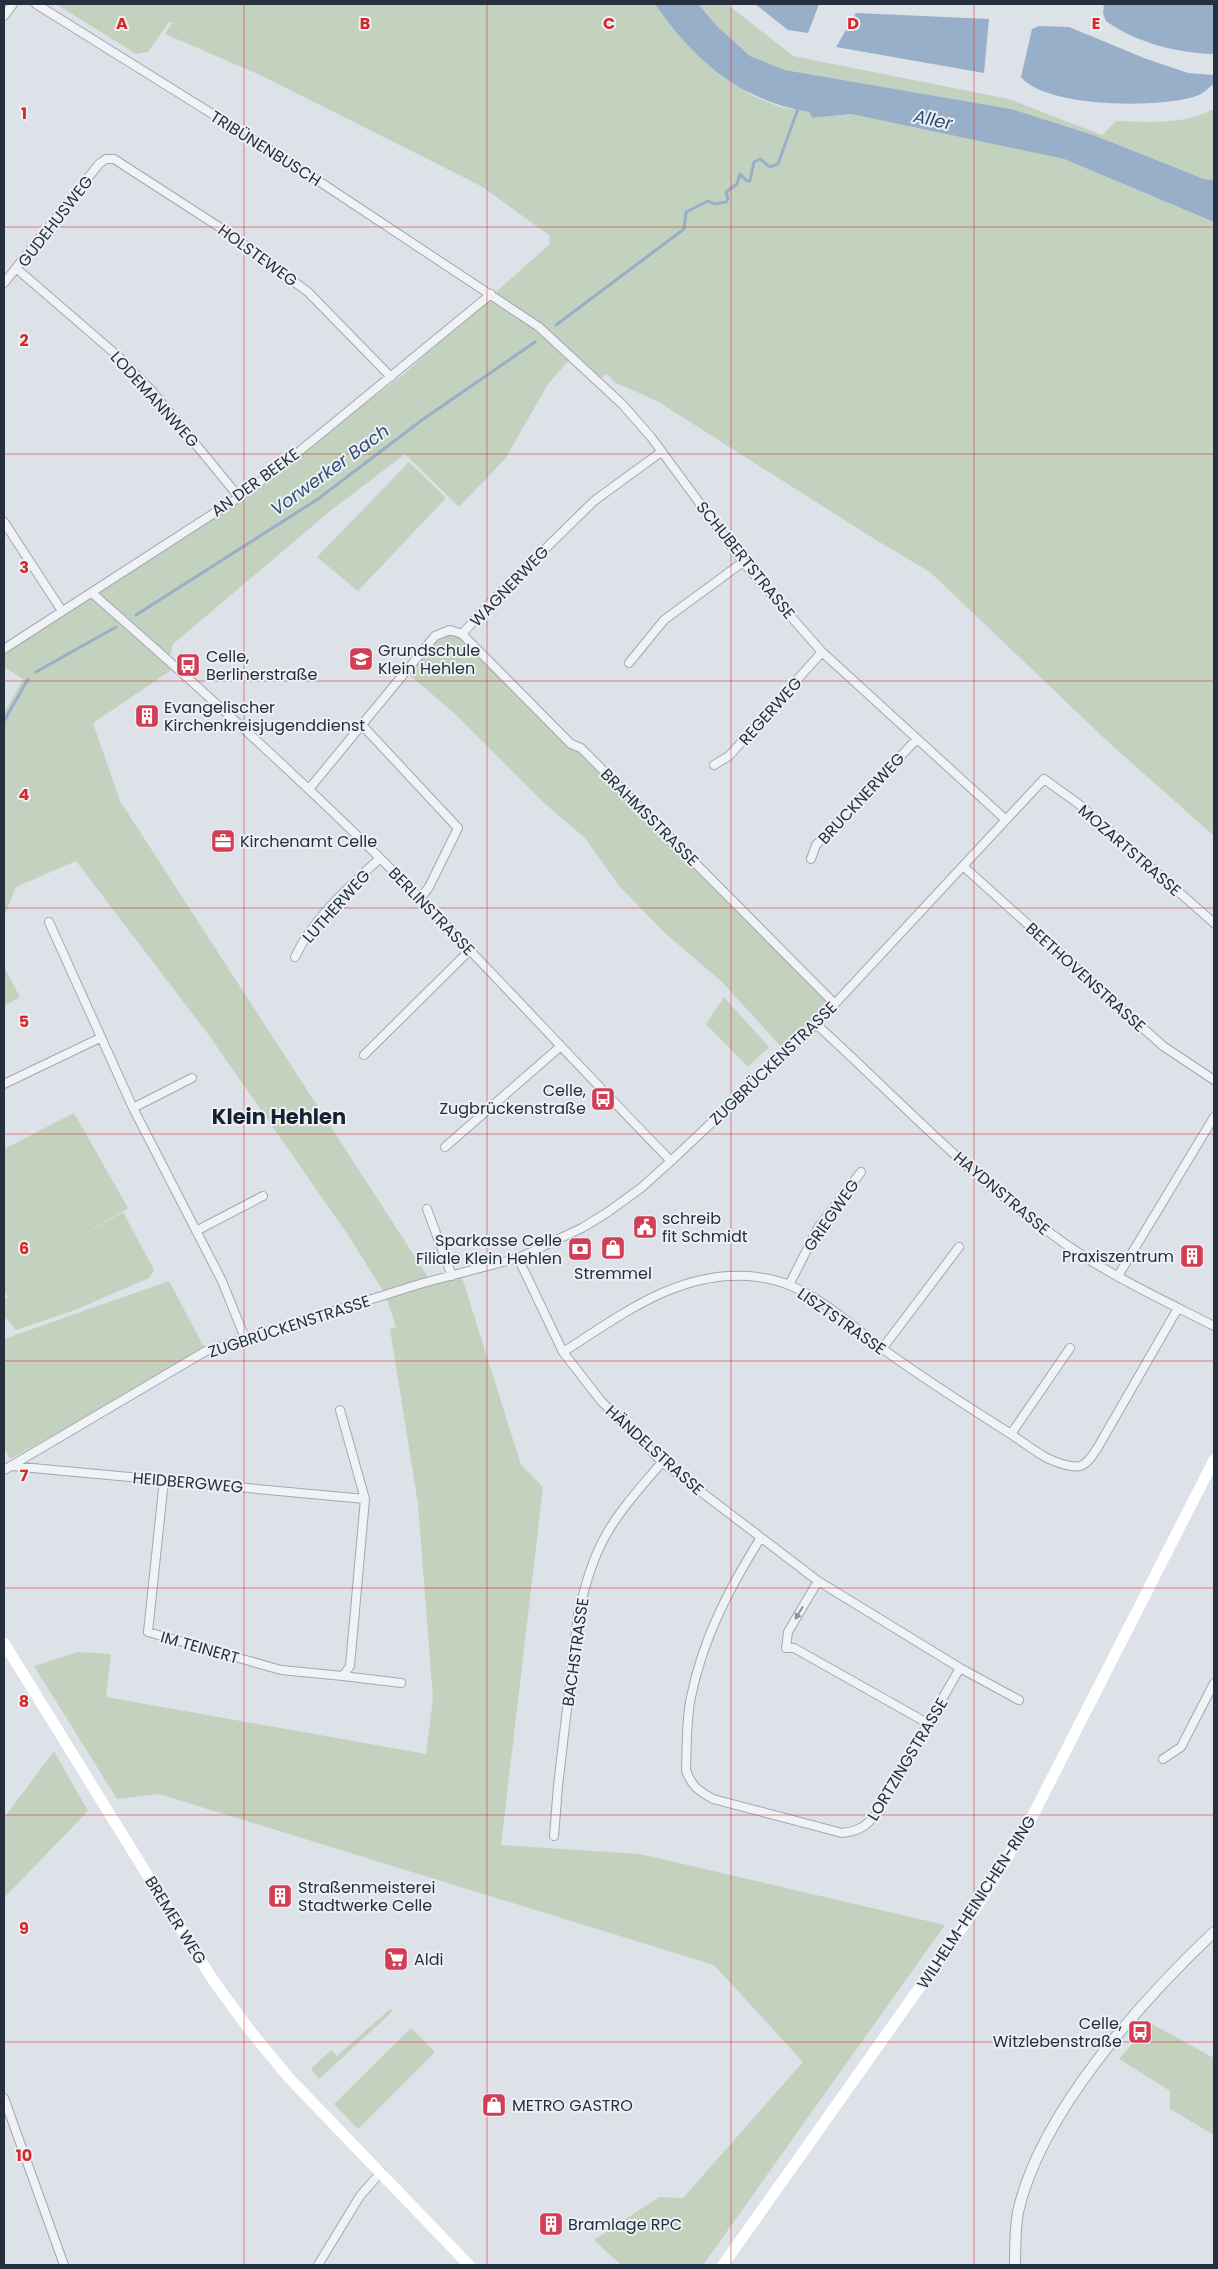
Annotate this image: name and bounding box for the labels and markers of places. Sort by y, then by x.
place label: Grundschule Klein Hehlen [378,639,480,680]
place label: Celle, Berlinerstraße [206,645,318,686]
school or university icon: Grundschule Klein Hehlen [348,646,374,672]
bus stop icon: Celle, Berlinerstraße [175,652,201,678]
place label: Evangelischer Kirchenkreisjugenddienst [164,696,365,737]
building icon: Evangelischer Kirchenkreisjugenddienst [134,703,160,729]
office icon: Kirchenamt Celle [210,828,236,854]
place label: Kirchenamt Celle [240,830,377,853]
place label: Celle, Zugbrückenstraße [439,1079,586,1120]
bus stop icon: Celle, Zugbrückenstraße [590,1086,616,1112]
place label: schreib fit Schmidt [662,1207,748,1248]
public building icon: schreib fit Schmidt [632,1214,658,1240]
place label: Sparkasse Celle Filiale Klein Hehlen [416,1229,562,1270]
shop icon: Stremmel [600,1235,626,1261]
bank icon: Sparkasse Celle Filiale Klein Hehlen [567,1236,593,1262]
building icon: Praxiszentrum [1179,1243,1205,1269]
place label: Praxiszentrum [1062,1245,1174,1268]
place label: Stremmel [574,1262,652,1285]
place label: Straßenmeisterei Stadtwerke Celle [298,1876,435,1917]
building icon: Straßenmeisterei Stadtwerke Celle [267,1883,293,1909]
supermarket icon: Aldi [383,1946,409,1972]
place label: Aldi [414,1948,443,1971]
place label: Celle, Witzlebenstraße [993,2012,1122,2053]
bus stop icon: Celle, Witzlebenstraße [1127,2019,1153,2045]
shop icon: METRO GASTRO [481,2092,507,2118]
place label: METRO GASTRO [512,2094,633,2117]
building icon: Bramlage RPC [538,2211,564,2237]
place label: Bramlage RPC [568,2213,682,2236]

